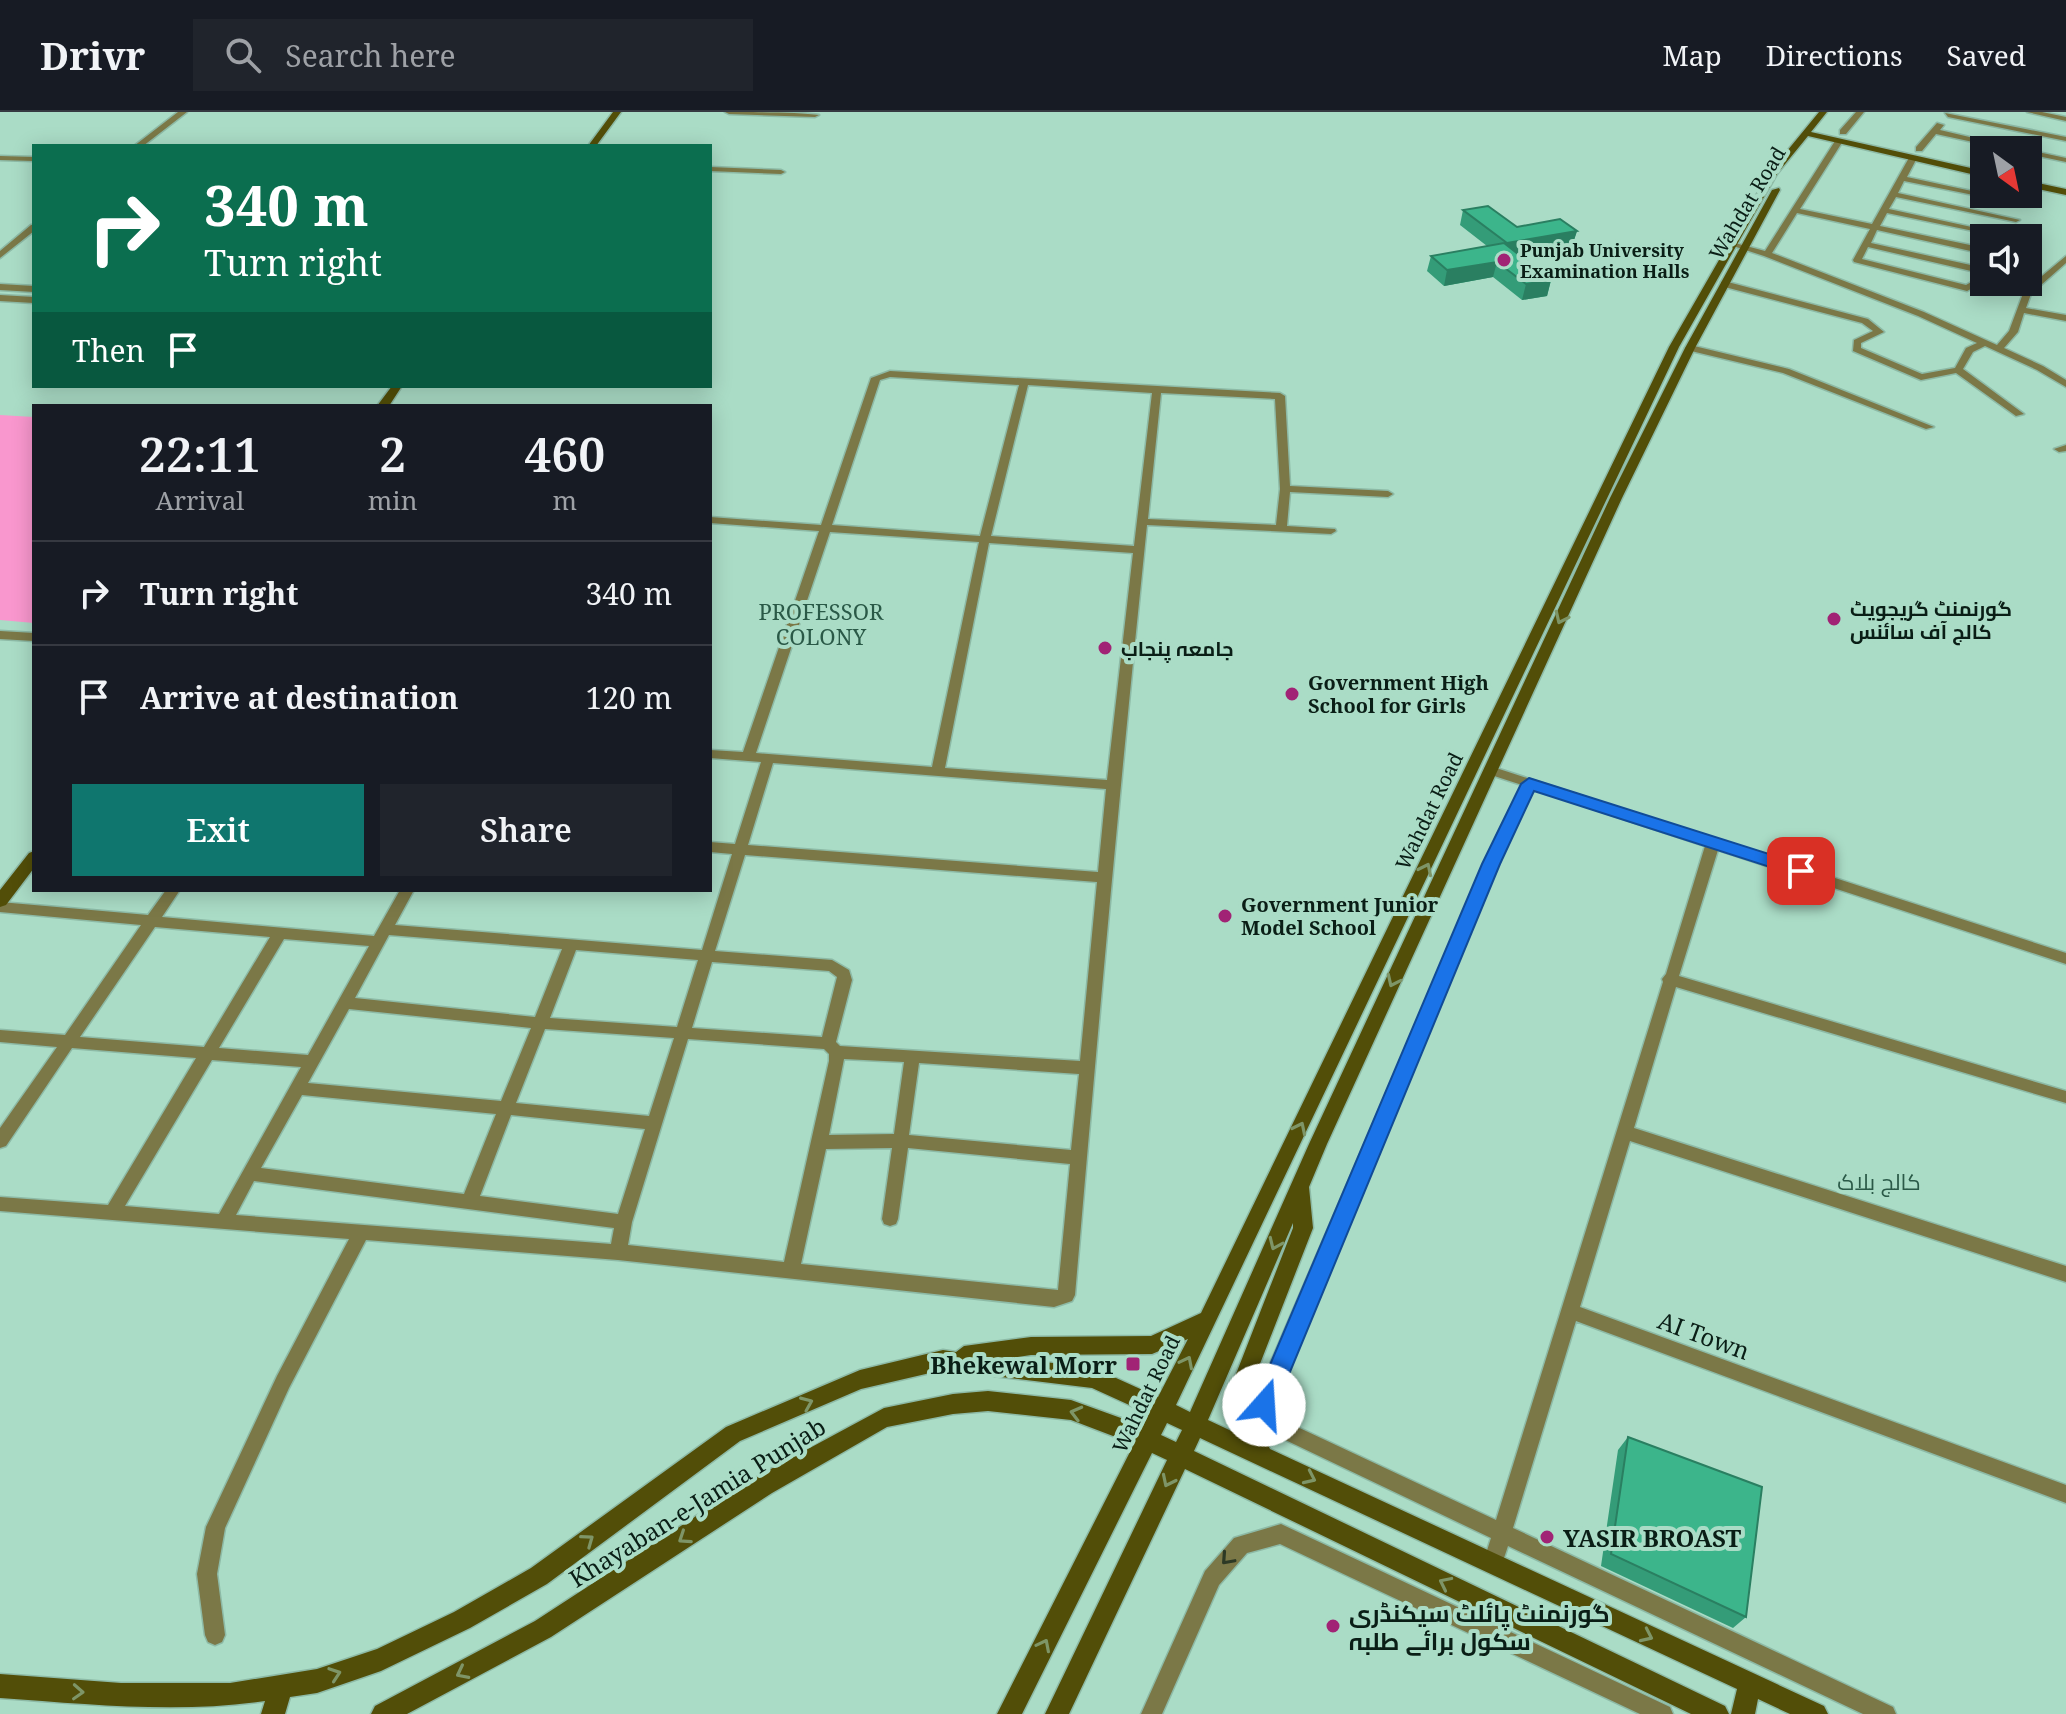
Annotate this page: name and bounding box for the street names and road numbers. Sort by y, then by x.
street label: Wahdat Road [1703,141,1791,265]
street label: Wahdat Road [1389,748,1469,874]
street label: AI Town [1653,1303,1755,1367]
street label: Wahdat Road [1106,1331,1186,1457]
street label: Khayaban-e-Jamia Punjab [563,1409,831,1595]

